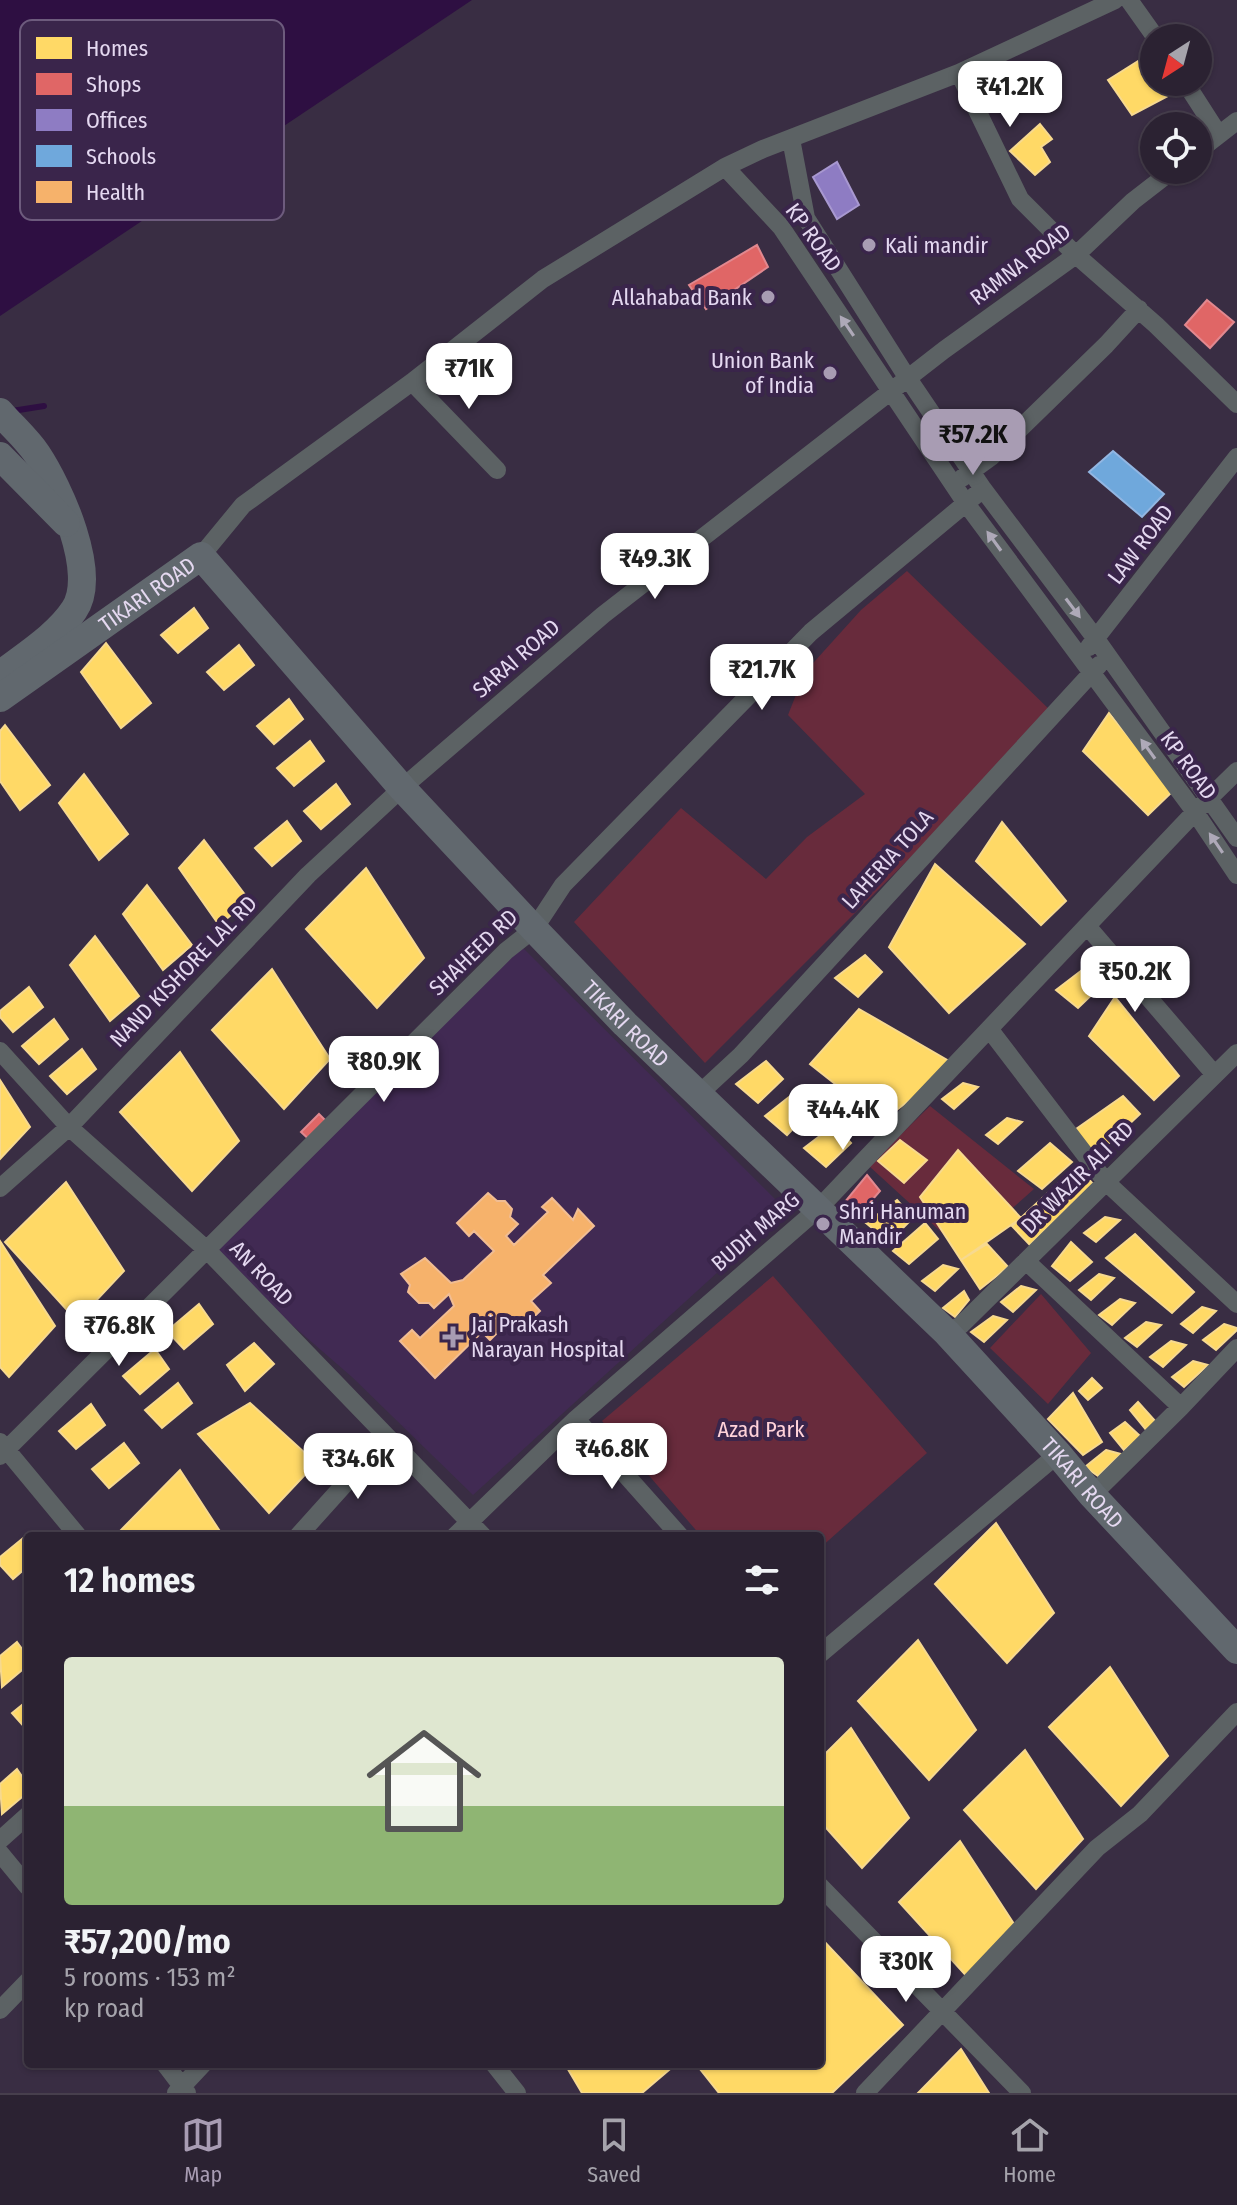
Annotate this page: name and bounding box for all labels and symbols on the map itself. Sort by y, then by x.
legend [20,20,284,220]
north arrow [1140,24,1212,96]
text: Homes [86,35,148,62]
pin: ₹41.2K [945,61,1075,129]
text: Shops [86,71,141,98]
text: Offices [86,107,147,134]
text: Schools [86,143,156,170]
text: Health [86,179,145,206]
street label: KP ROAD [780,198,847,277]
street label: RAMNA ROAD [965,218,1076,311]
place label: Kali mandir [885,232,988,259]
marker: Kali mandir [860,236,878,254]
place label: Allahabad Bank [612,284,753,311]
marker: Allahabad Bank [759,288,777,306]
one-way arrow [840,315,855,336]
pin: ₹71K [422,343,516,411]
place label: Union Bank of India [711,347,815,399]
marker: Union Bank of India [821,364,839,382]
pin: ₹57.2K [908,409,1038,477]
street label: LAW ROAD [1102,499,1179,589]
one-way arrow [986,530,1002,551]
pin: ₹49.3K [590,533,720,601]
street label: TIKARI ROAD [94,551,201,638]
one-way arrow [1064,598,1080,618]
street label: SARAI ROAD [467,613,565,704]
pin: ₹21.7K [697,644,827,712]
street label: KP ROAD [1155,726,1222,805]
one-way arrow [1141,739,1157,760]
street label: LAHERIA TOLA [836,804,939,914]
one-way arrow [1209,833,1224,854]
street label: NAND KISHORE LAL RD [104,890,263,1053]
street label: SHAHEED RD [424,904,523,1001]
pin: ₹50.2K [1070,946,1200,1014]
street label: TIKARI ROAD [576,975,675,1073]
pin: ₹80.9K [319,1036,449,1104]
pin: ₹44.4K [778,1084,908,1152]
street label: DR WAZIR ALI RD [1015,1115,1139,1239]
street label: BUDH MARG [706,1186,805,1277]
place label: Shri Hanuman Mandir [839,1198,966,1250]
marker: Shri Hanuman Mandir [814,1215,832,1233]
street label: AN ROAD [224,1235,299,1311]
pin: ₹76.8K [54,1300,184,1368]
place label: Jai Prakash Narayan Hospital [471,1311,625,1363]
marker: Jai Prakash Narayan Hospital [442,1326,464,1348]
park label: Azad Park [718,1416,805,1443]
pin: ₹46.8K [547,1423,677,1491]
street label: TIKARI ROAD [1035,1432,1129,1534]
pin: ₹34.6K [293,1433,423,1501]
pin: ₹30K [859,1936,953,2004]

